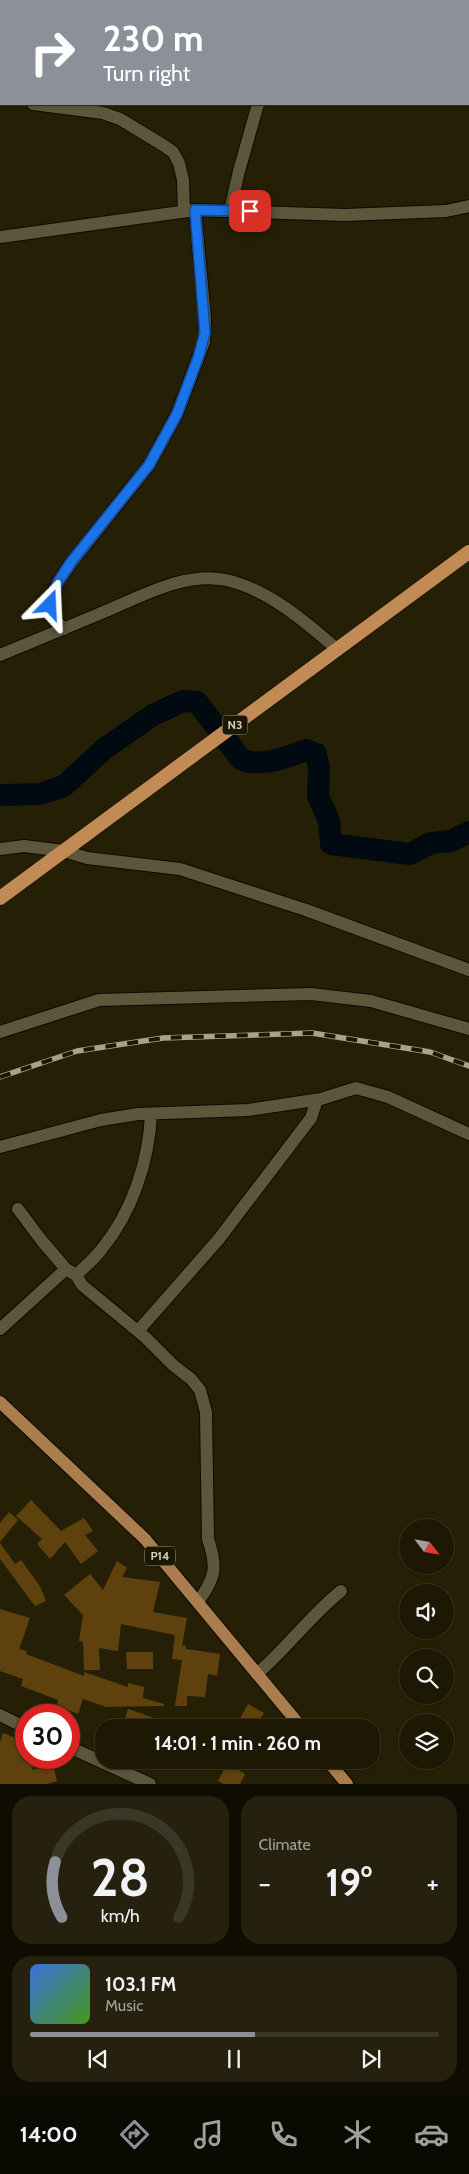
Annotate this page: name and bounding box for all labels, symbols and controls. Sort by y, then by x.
text: 230 m [103,17,203,60]
icon: right [20,20,85,85]
text: Turn right [103,60,190,87]
pin [229,190,271,232]
icon: arrive [236,197,264,225]
position arrow [23,578,75,630]
road number: N3 [222,716,248,734]
north arrow [399,1519,454,1574]
map controls [399,1519,454,1769]
road number: P14 [145,1546,175,1565]
button: sound [399,1584,454,1639]
button: search [399,1649,454,1704]
speed limit sign: 30 [15,1704,80,1769]
button: layers [399,1714,454,1769]
text: 14:01 · 1 min · 260 m [154,1732,321,1755]
text: Climate [259,1835,311,1854]
text: 28 [91,1846,150,1909]
text: 19° [326,1859,372,1906]
text: − [259,1866,271,1900]
text: + [427,1866,439,1900]
text: km/h [101,1905,140,1926]
text: 103.1 FM [105,1973,176,1996]
text: Music [105,1996,143,2015]
icon: previous [84,2045,112,2073]
icon: pause [220,2045,248,2073]
icon: next [357,2045,385,2073]
icon: directions [117,2117,152,2152]
icon: music [191,2117,226,2152]
icon: phone [266,2117,301,2152]
icon: climate [340,2117,375,2152]
icon: car [414,2117,449,2152]
text: 14:00 [20,2121,77,2148]

